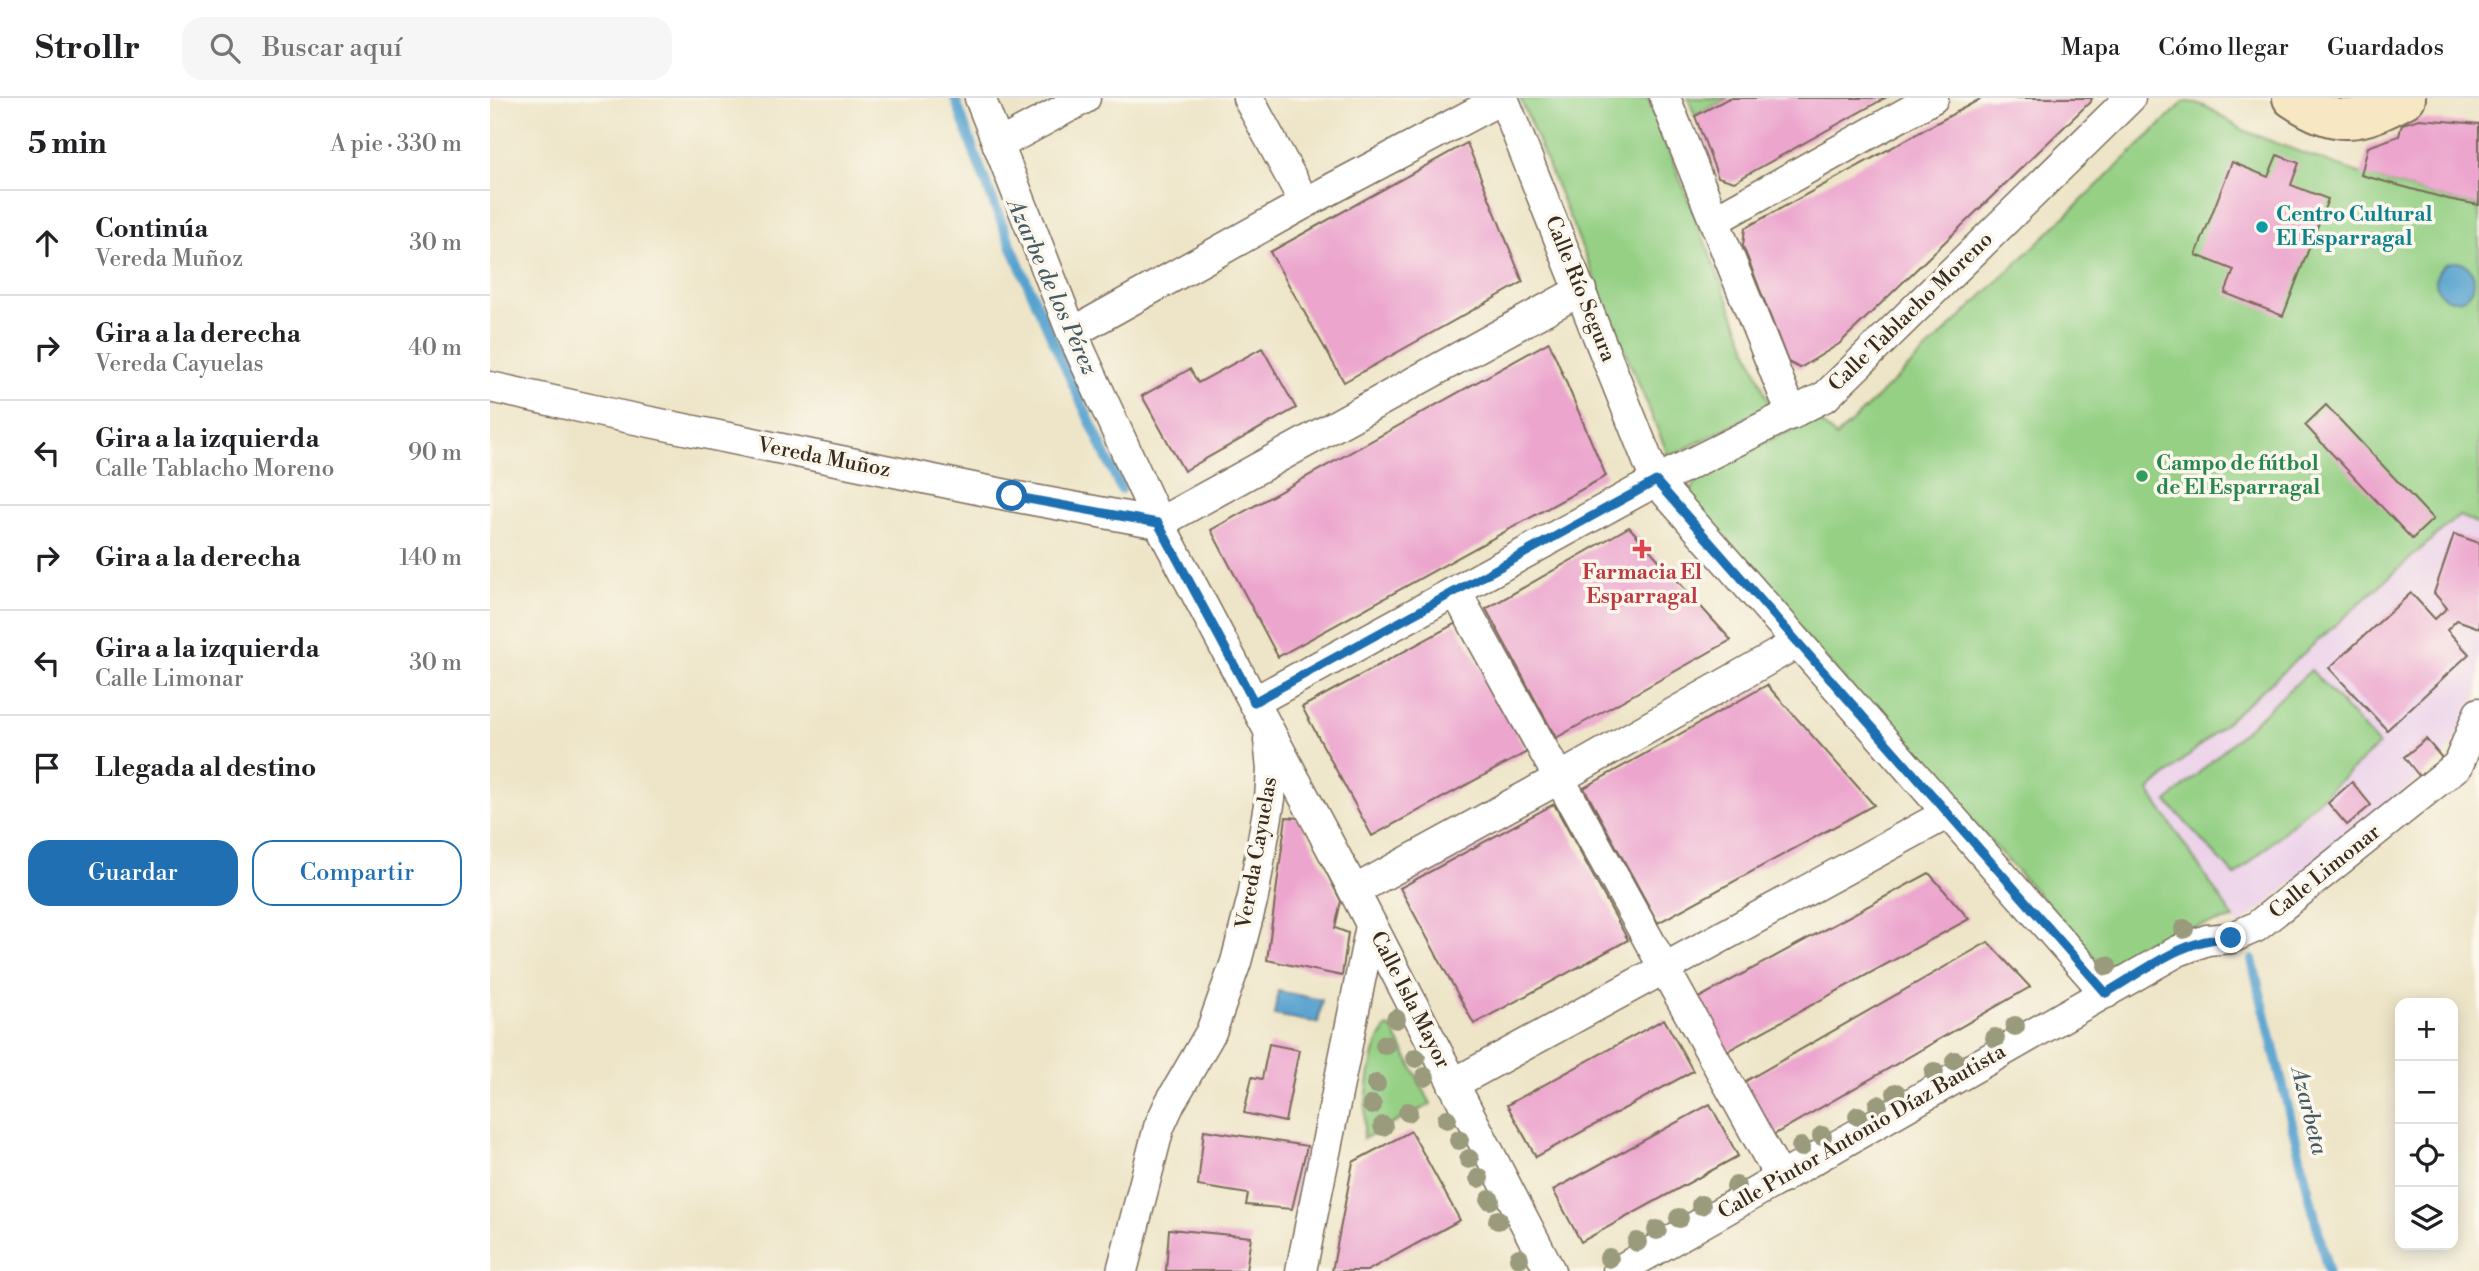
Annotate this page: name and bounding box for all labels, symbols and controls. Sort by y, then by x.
search box [182,17,672,80]
text: Strollr [35,28,140,69]
icon: search [206,29,244,67]
text: Buscar aquí [262,32,402,64]
text: Mapa [2061,33,2120,63]
text: Cómo llegar [2158,33,2289,63]
text: Guardados [2327,33,2444,63]
text: 5 min [28,125,107,163]
text: A pie · 330 m [330,130,462,158]
water label: Azarbe de los Pérez [999,192,1103,379]
place label: Centro Cultural El Esparragal [2276,202,2433,252]
street label: Calle Río Segura [1539,212,1621,366]
text: Continúa [95,213,208,245]
marker: Centro Cultural El Esparragal [2254,219,2270,235]
icon: ahead [28,224,66,262]
street label: Calle Tablacho Moreno [1823,227,1999,397]
text: 30 m [409,229,462,257]
text: Vereda Muñoz [95,245,243,273]
text: Gira a la derecha [95,318,301,350]
icon: right [28,329,66,367]
text: 40 m [408,334,462,362]
text: Vereda Cayuelas [95,350,264,378]
text: Gira a la izquierda [95,423,319,455]
street label: Vereda Muñoz [754,432,893,484]
icon: left [28,434,66,472]
text: 90 m [408,439,462,467]
place label: Campo de fútbol de El Esparragal [2156,451,2320,501]
text: Calle Tablacho Moreno [95,455,335,483]
marker: Campo de fútbol de El Esparragal [2134,468,2150,484]
route start [996,480,1027,511]
icon: right [28,539,66,577]
marker: Farmacia El Esparragal [1634,541,1650,557]
text: Gira a la derecha [95,542,301,574]
text: 140 m [399,544,462,572]
place label: Farmacia El Esparragal [1582,560,1702,610]
text: Gira a la izquierda [95,633,319,665]
icon: left [28,644,66,682]
text: 30 m [409,649,462,677]
text: Calle Limonar [95,665,244,693]
icon: arrive [28,749,66,787]
text: Llegada al destino [95,752,316,784]
street label: Vereda Cayuelas [1231,775,1283,932]
street label: Calle Limonar [2264,819,2386,925]
button: Guardar [28,840,238,906]
button: Compartir [252,840,462,906]
route end [2215,922,2246,953]
street label: Calle Isla Mayor [1364,927,1456,1073]
map controls [2395,998,2458,1250]
button: + [2395,998,2458,1061]
street label: Calle Pintor Antonio Díaz Bautista [1714,1039,2011,1225]
water label: Azarbeta [2284,1061,2333,1158]
button: − [2395,1061,2458,1124]
button: locate [2395,1124,2458,1187]
button: layers [2395,1187,2458,1250]

